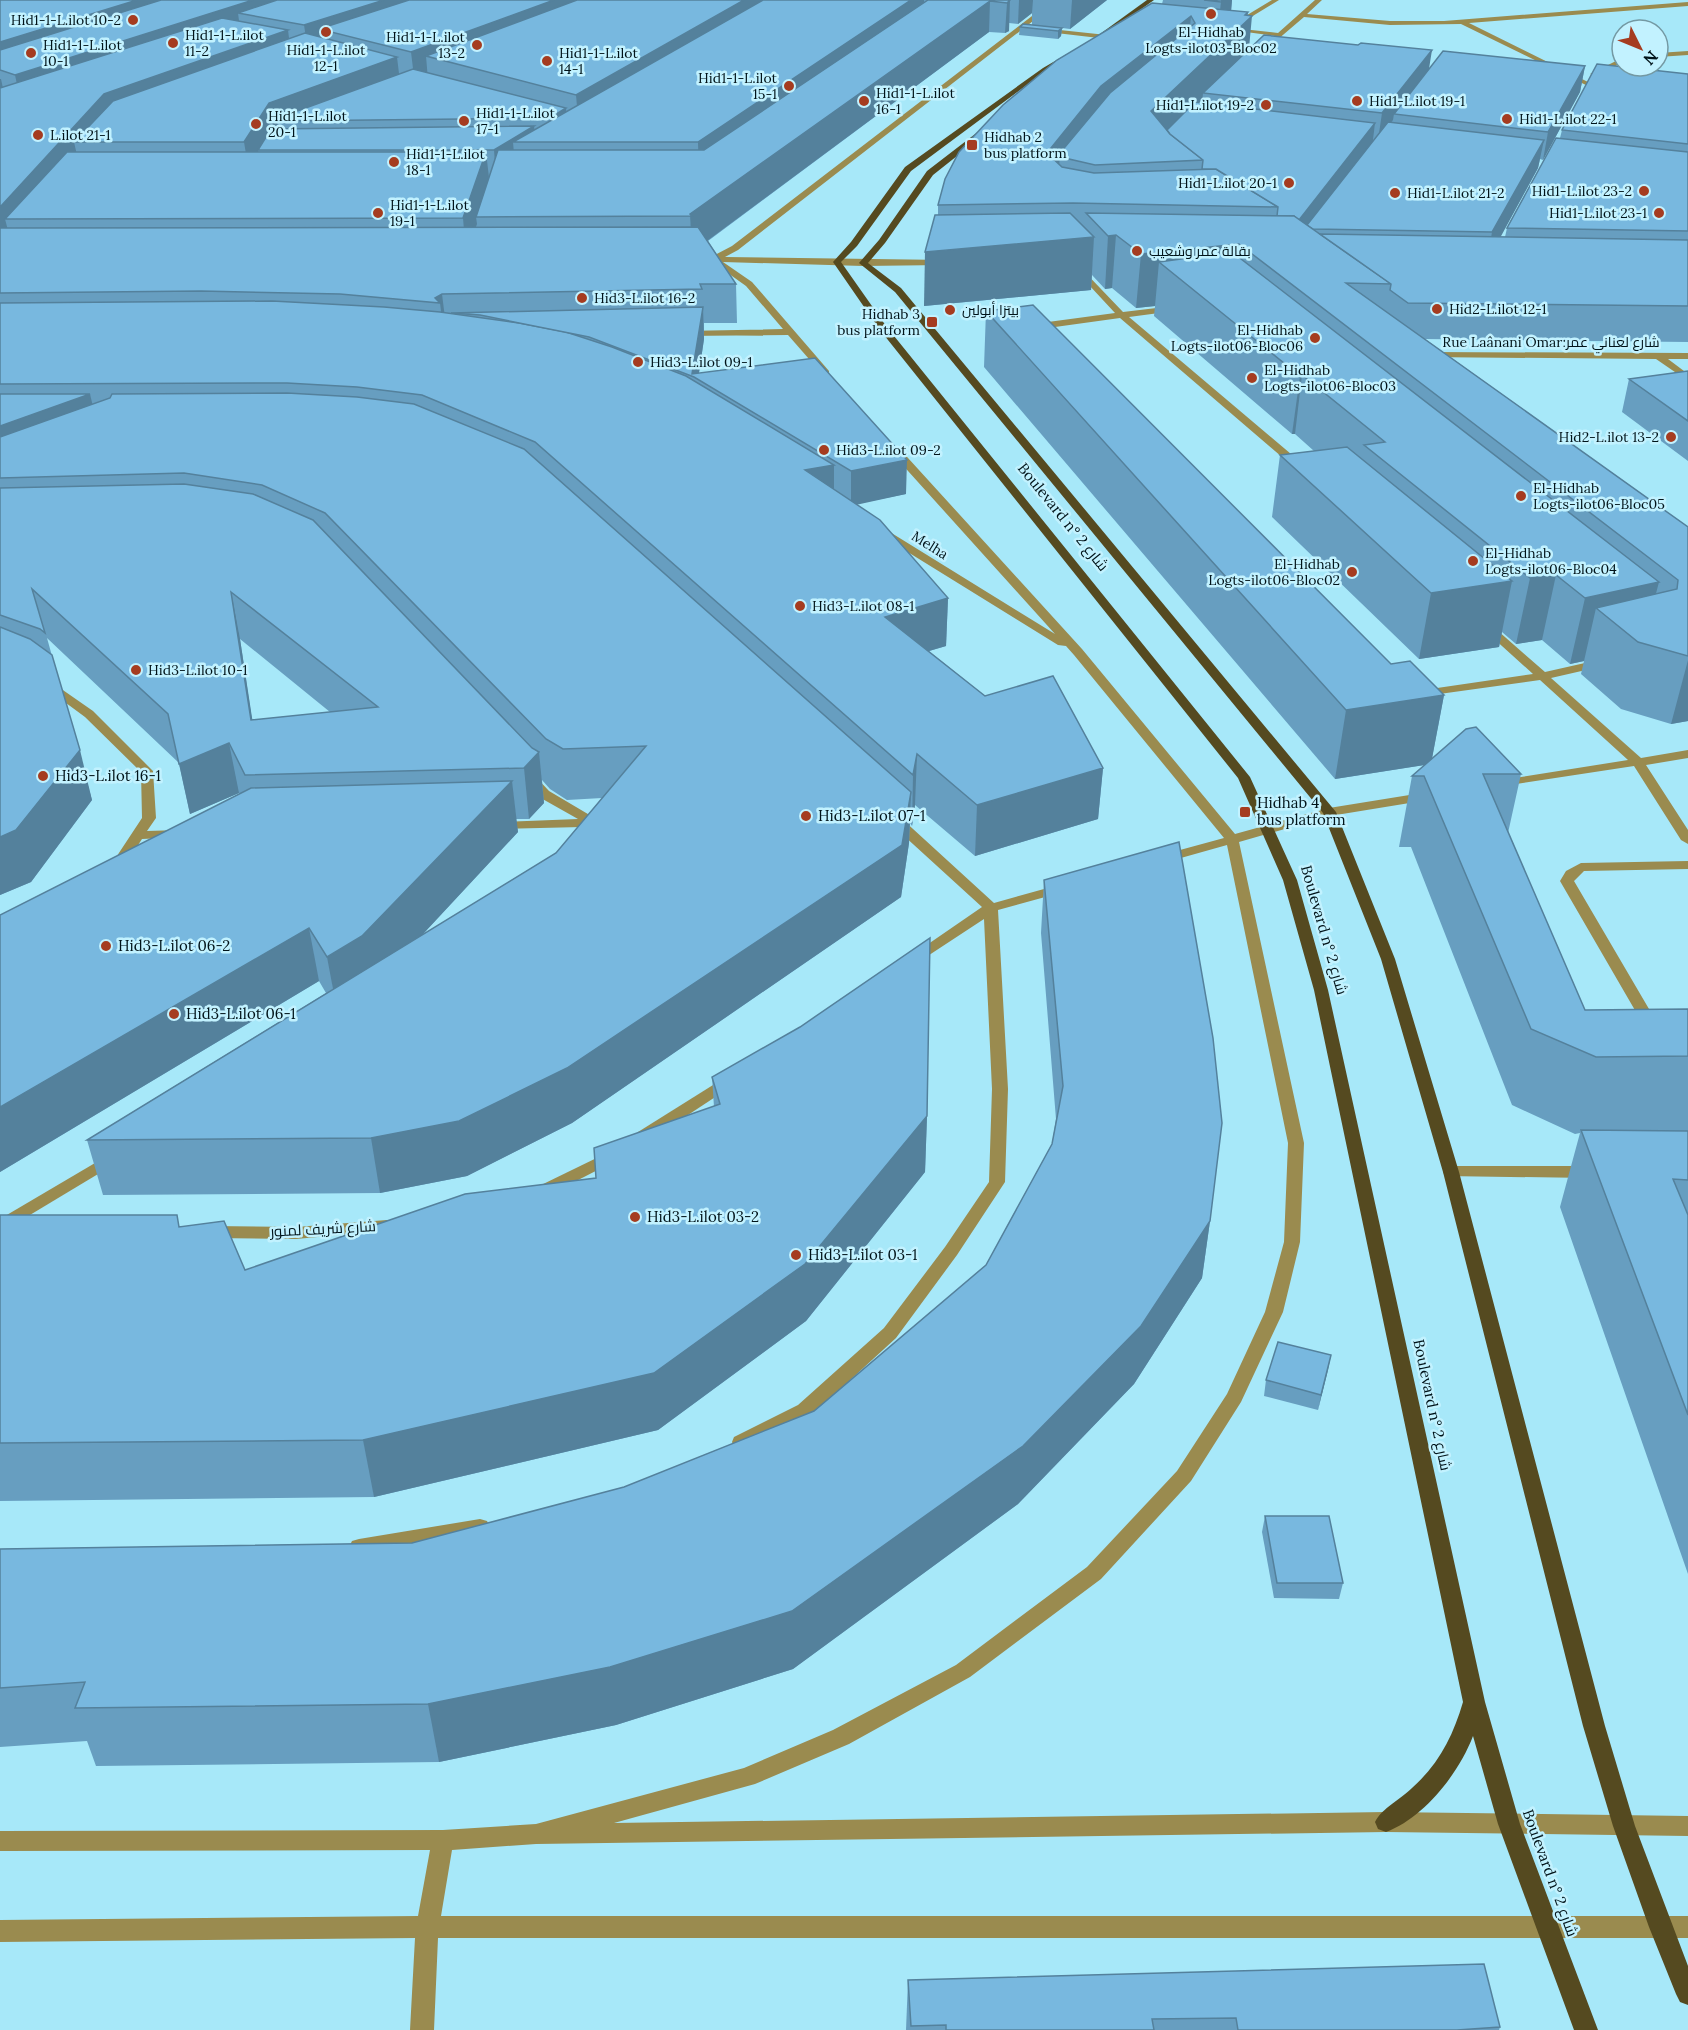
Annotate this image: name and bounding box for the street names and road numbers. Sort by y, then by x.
street label: Rue Laânani Omar;شارع لعناني عمر [1442,333,1660,354]
street label: Boulevard n° شارع 2 [1012,459,1113,576]
street label: Melha [908,527,952,563]
street label: Boulevard n° شارع 2 [1295,863,1352,997]
street label: شارع شريف لمنور [269,1216,376,1243]
street label: Boulevard n° شارع 2 [1407,1337,1456,1473]
street label: Boulevard n° شارع 2 [1517,1807,1582,1940]

